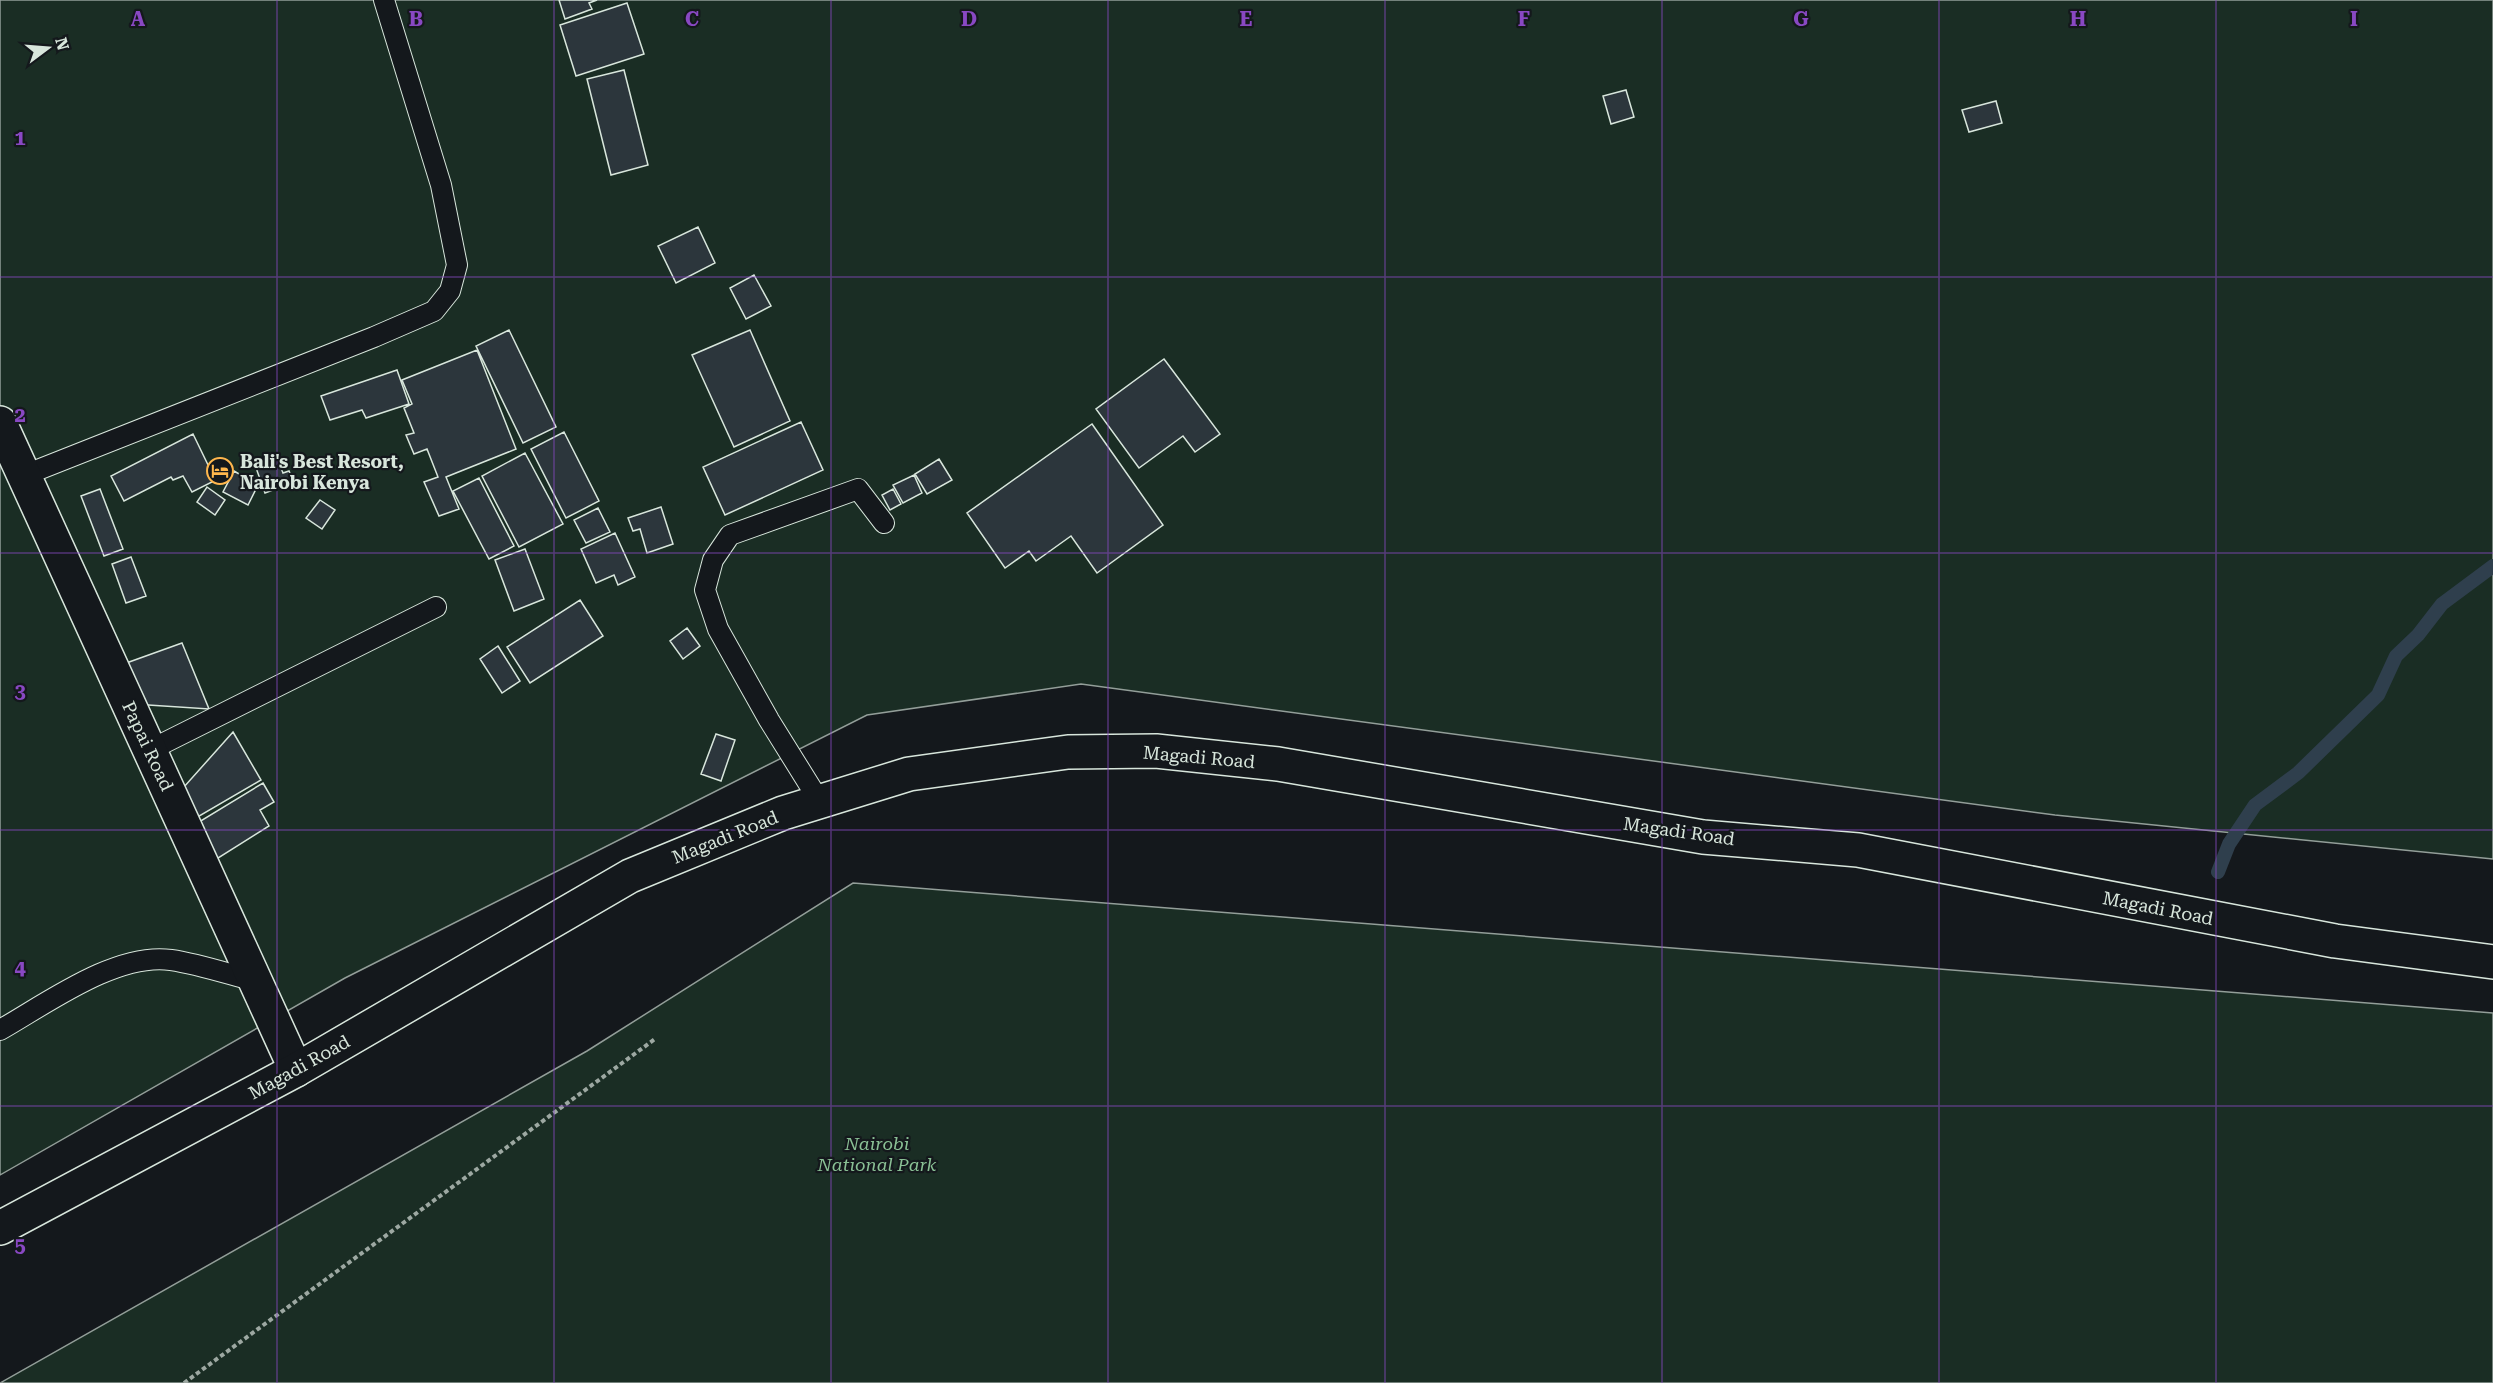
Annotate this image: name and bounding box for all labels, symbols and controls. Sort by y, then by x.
text: A [131,7,146,31]
text: B [409,7,423,31]
text: C [685,7,699,31]
text: D [961,7,977,31]
text: E [1240,7,1253,31]
text: F [1518,7,1530,31]
text: G [1793,7,1809,31]
text: H [2070,7,2086,31]
text: I [2350,7,2358,31]
north arrow [18,18,78,78]
text: N [51,35,73,53]
text: 1 [14,126,26,150]
text: 2 [14,403,26,427]
place label: Bali's Best Resort, Nairobi Kenya [240,451,404,493]
hotel icon: Bali's Best Resort, Nairobi Kenya [205,456,235,486]
text: 3 [14,679,26,703]
street label: Papai Road [118,698,178,795]
street label: Magadi Road [1142,742,1256,772]
street label: Magadi Road [669,806,781,868]
street label: Magadi Road [1622,813,1737,849]
street label: Magadi Road [2101,887,2216,929]
text: 4 [14,956,26,980]
street label: Magadi Road [245,1030,354,1103]
park label: Nairobi National Park [817,1133,937,1175]
text: 5 [14,1233,26,1257]

